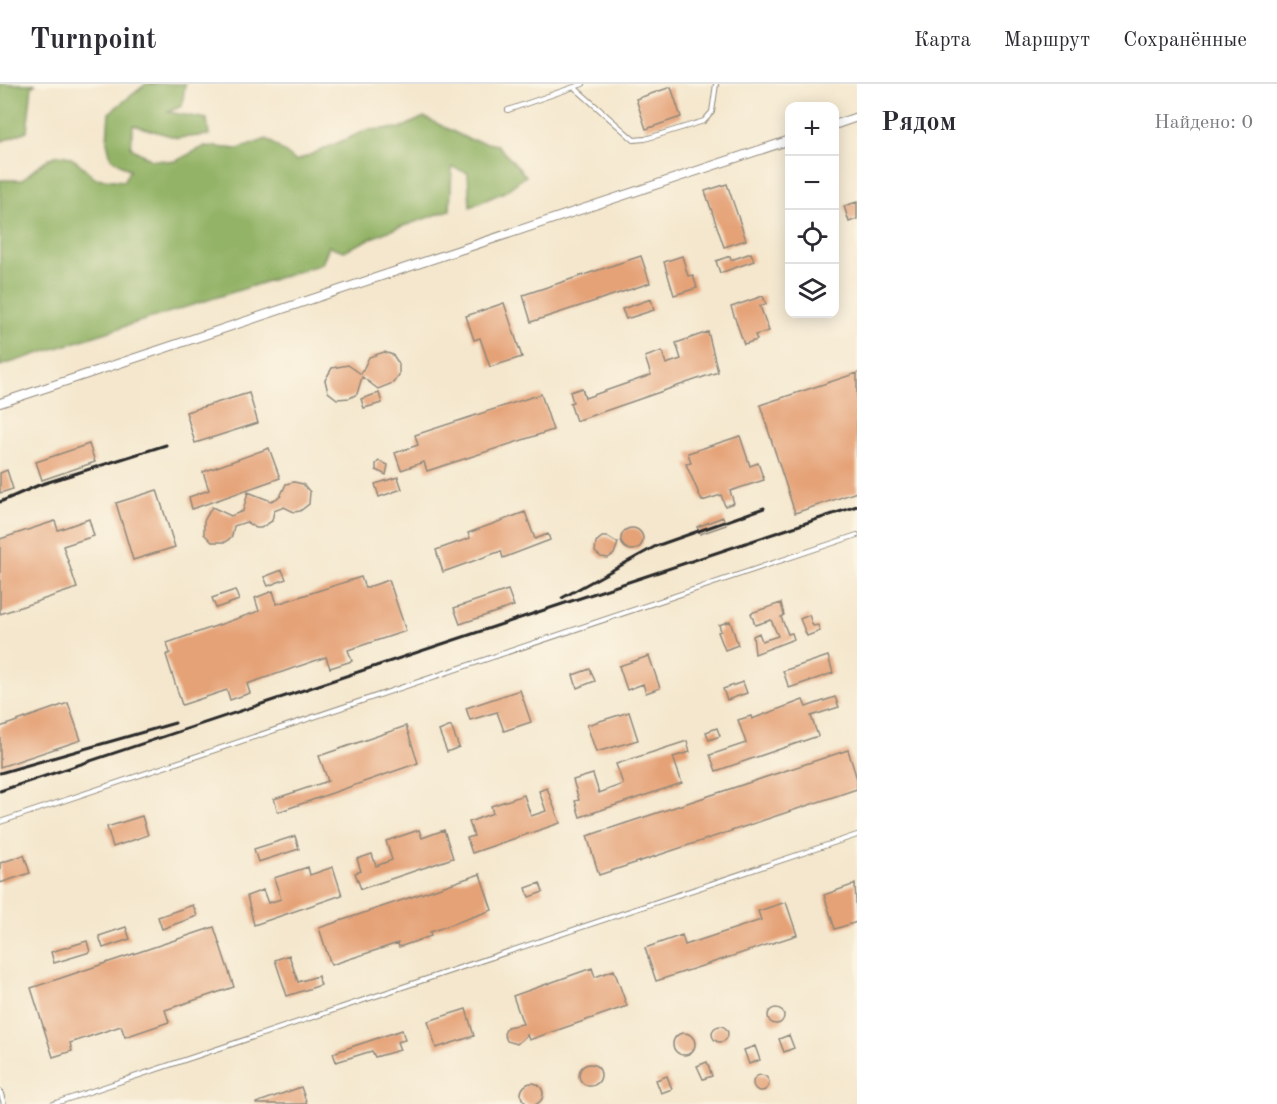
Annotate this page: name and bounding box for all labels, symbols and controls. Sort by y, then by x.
text: Turnpoint [30,27,157,55]
text: Карта [914,30,971,51]
text: Маршрут [1004,30,1090,51]
text: Сохранённые [1123,30,1247,51]
map controls [785,102,839,318]
button: + [785,102,839,156]
text: Рядом [881,110,956,136]
text: Найдено: 0 [1154,113,1253,133]
button: − [785,156,839,210]
button: locate [785,210,839,264]
button: layers [785,264,839,318]

